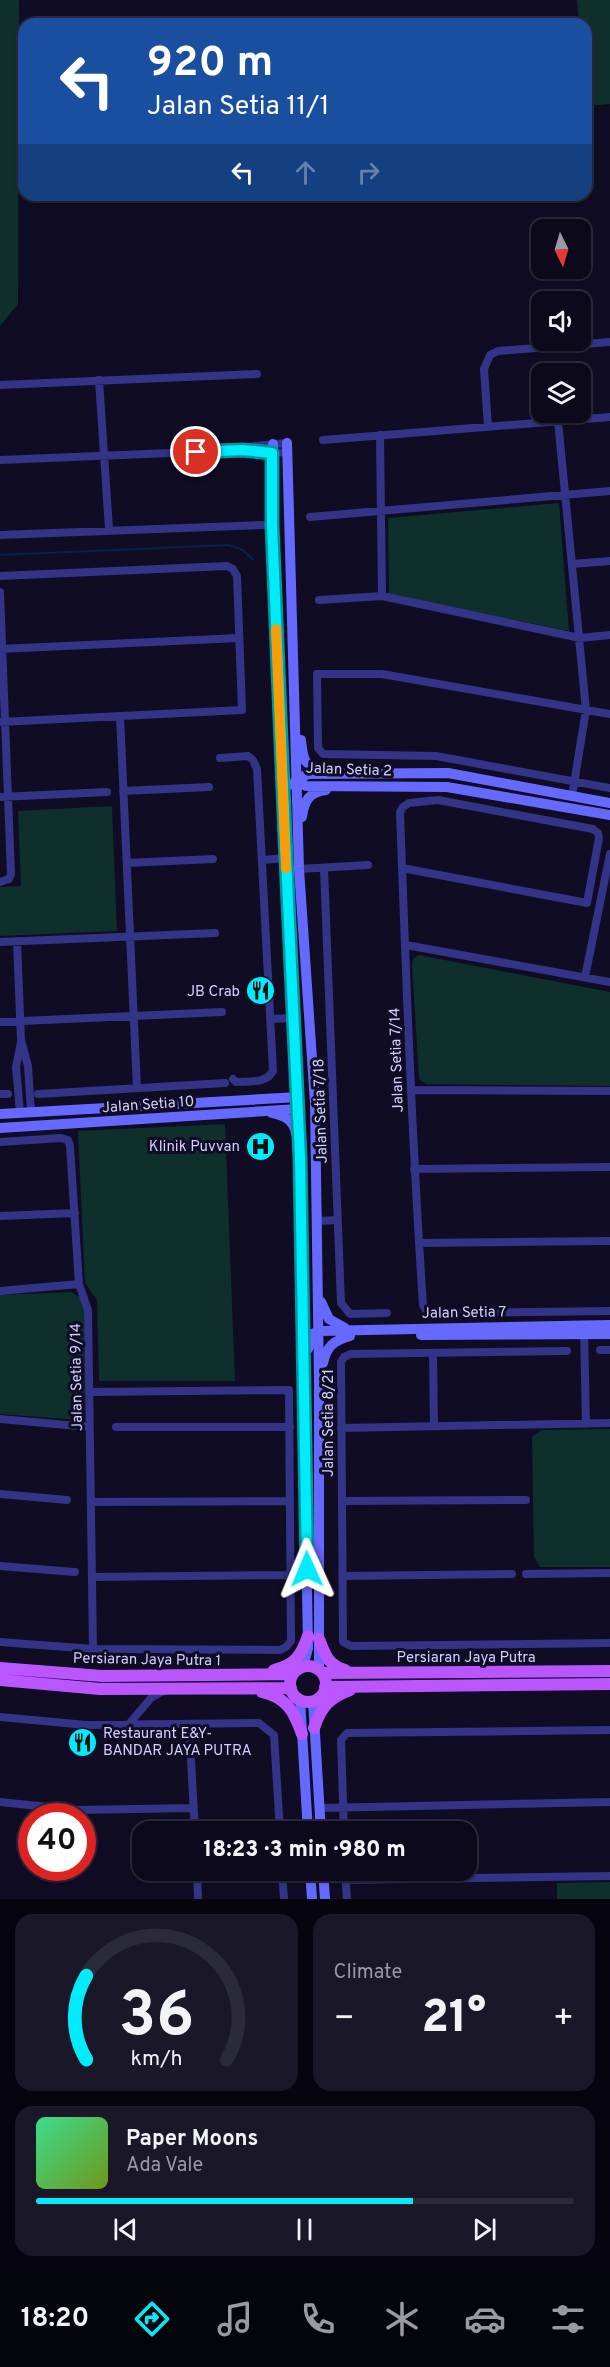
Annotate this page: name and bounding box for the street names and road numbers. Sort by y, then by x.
street label: Jalan Setia 2 [305,759,392,782]
street label: Jalan Setia 7/14 [386,1007,409,1113]
street label: Jalan Setia 7/18 [310,1058,333,1164]
street label: Jalan Setia 10 [101,1093,195,1118]
street label: Jalan Setia 7 [422,1303,507,1324]
street label: Jalan Setia 9/14 [67,1323,88,1431]
street label: Jalan Setia 8/21 [320,1369,339,1477]
street label: Persiaran Jaya Putra [396,1649,536,1668]
street label: Persiaran Jaya Putra 1 [73,1650,221,1671]

